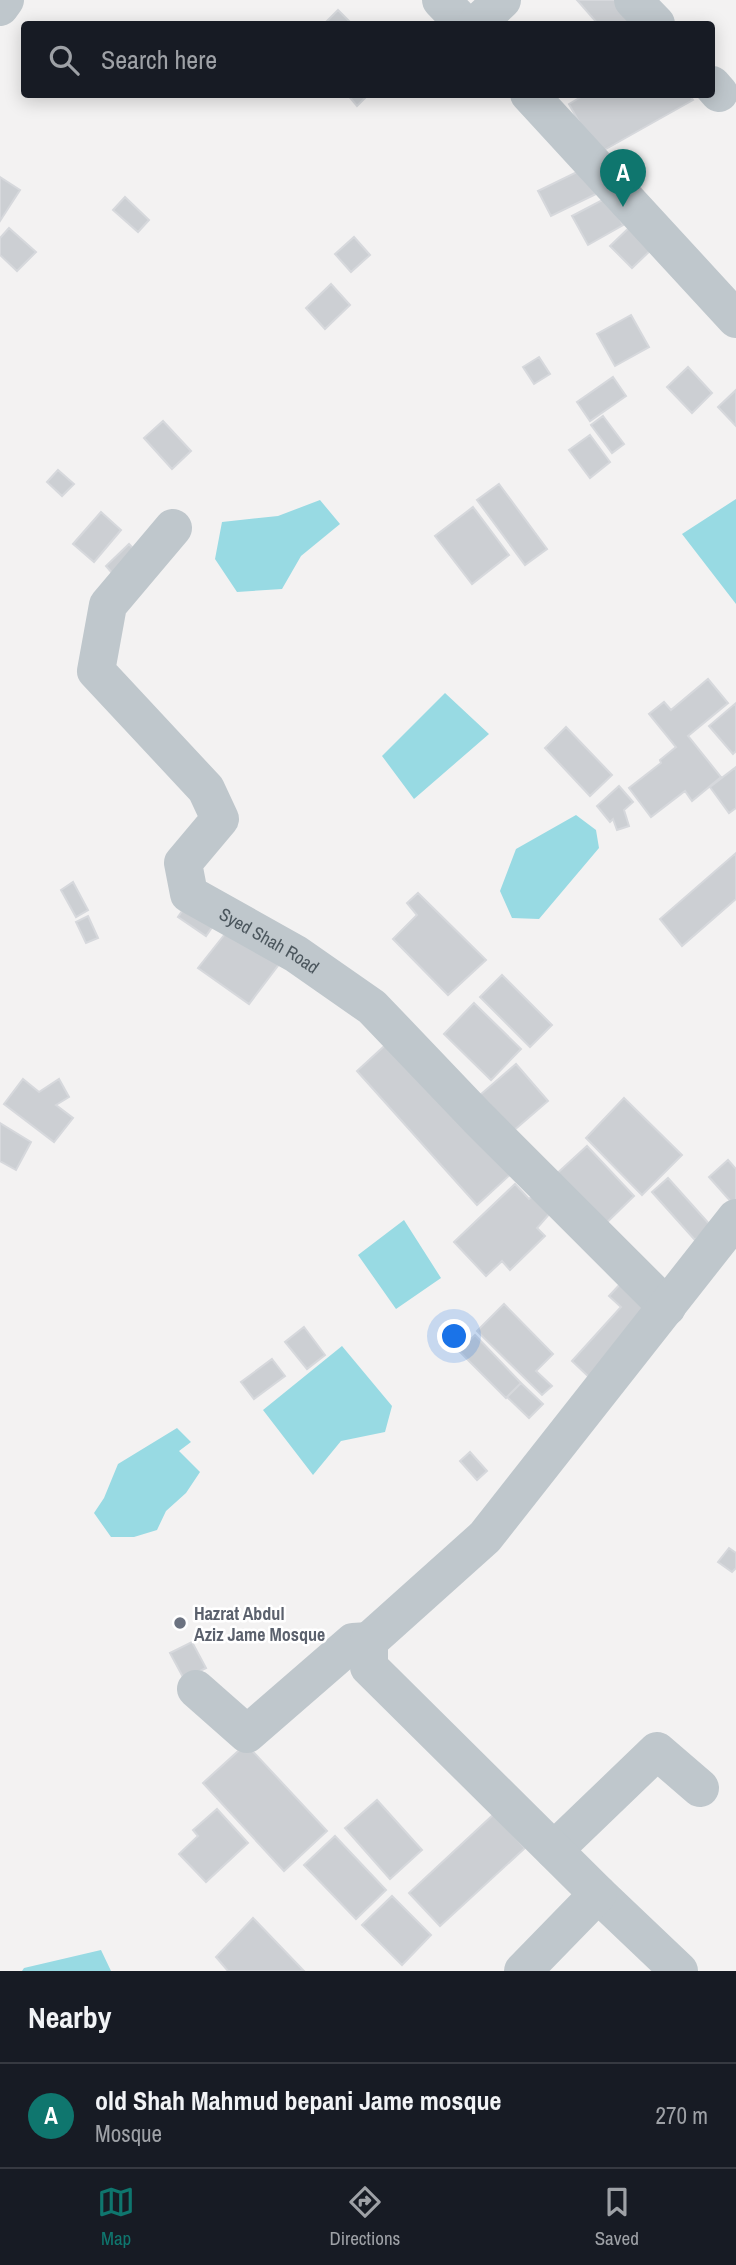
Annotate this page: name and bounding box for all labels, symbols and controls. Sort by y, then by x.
search box [21,21,715,98]
icon: search [45,41,83,79]
text: Search here [101,42,217,77]
pin: A [600,149,646,207]
street label: Syed Shah Road [215,901,324,979]
your location [437,1319,471,1353]
place label: Hazrat Abdul Aziz Jame Mosque [194,1601,325,1647]
marker: Hazrat Abdul Aziz Jame Mosque [172,1615,188,1631]
text: Nearby [28,1997,111,2037]
text: old Shah Mahmud bepani Jame mosque [95,2083,501,2118]
text: A [44,2100,58,2131]
text: 270 m [656,2100,708,2131]
text: Mosque [95,2118,162,2149]
tab: Map [97,2183,135,2251]
tab: Directions [329,2183,400,2251]
tab: Saved [595,2183,639,2251]

